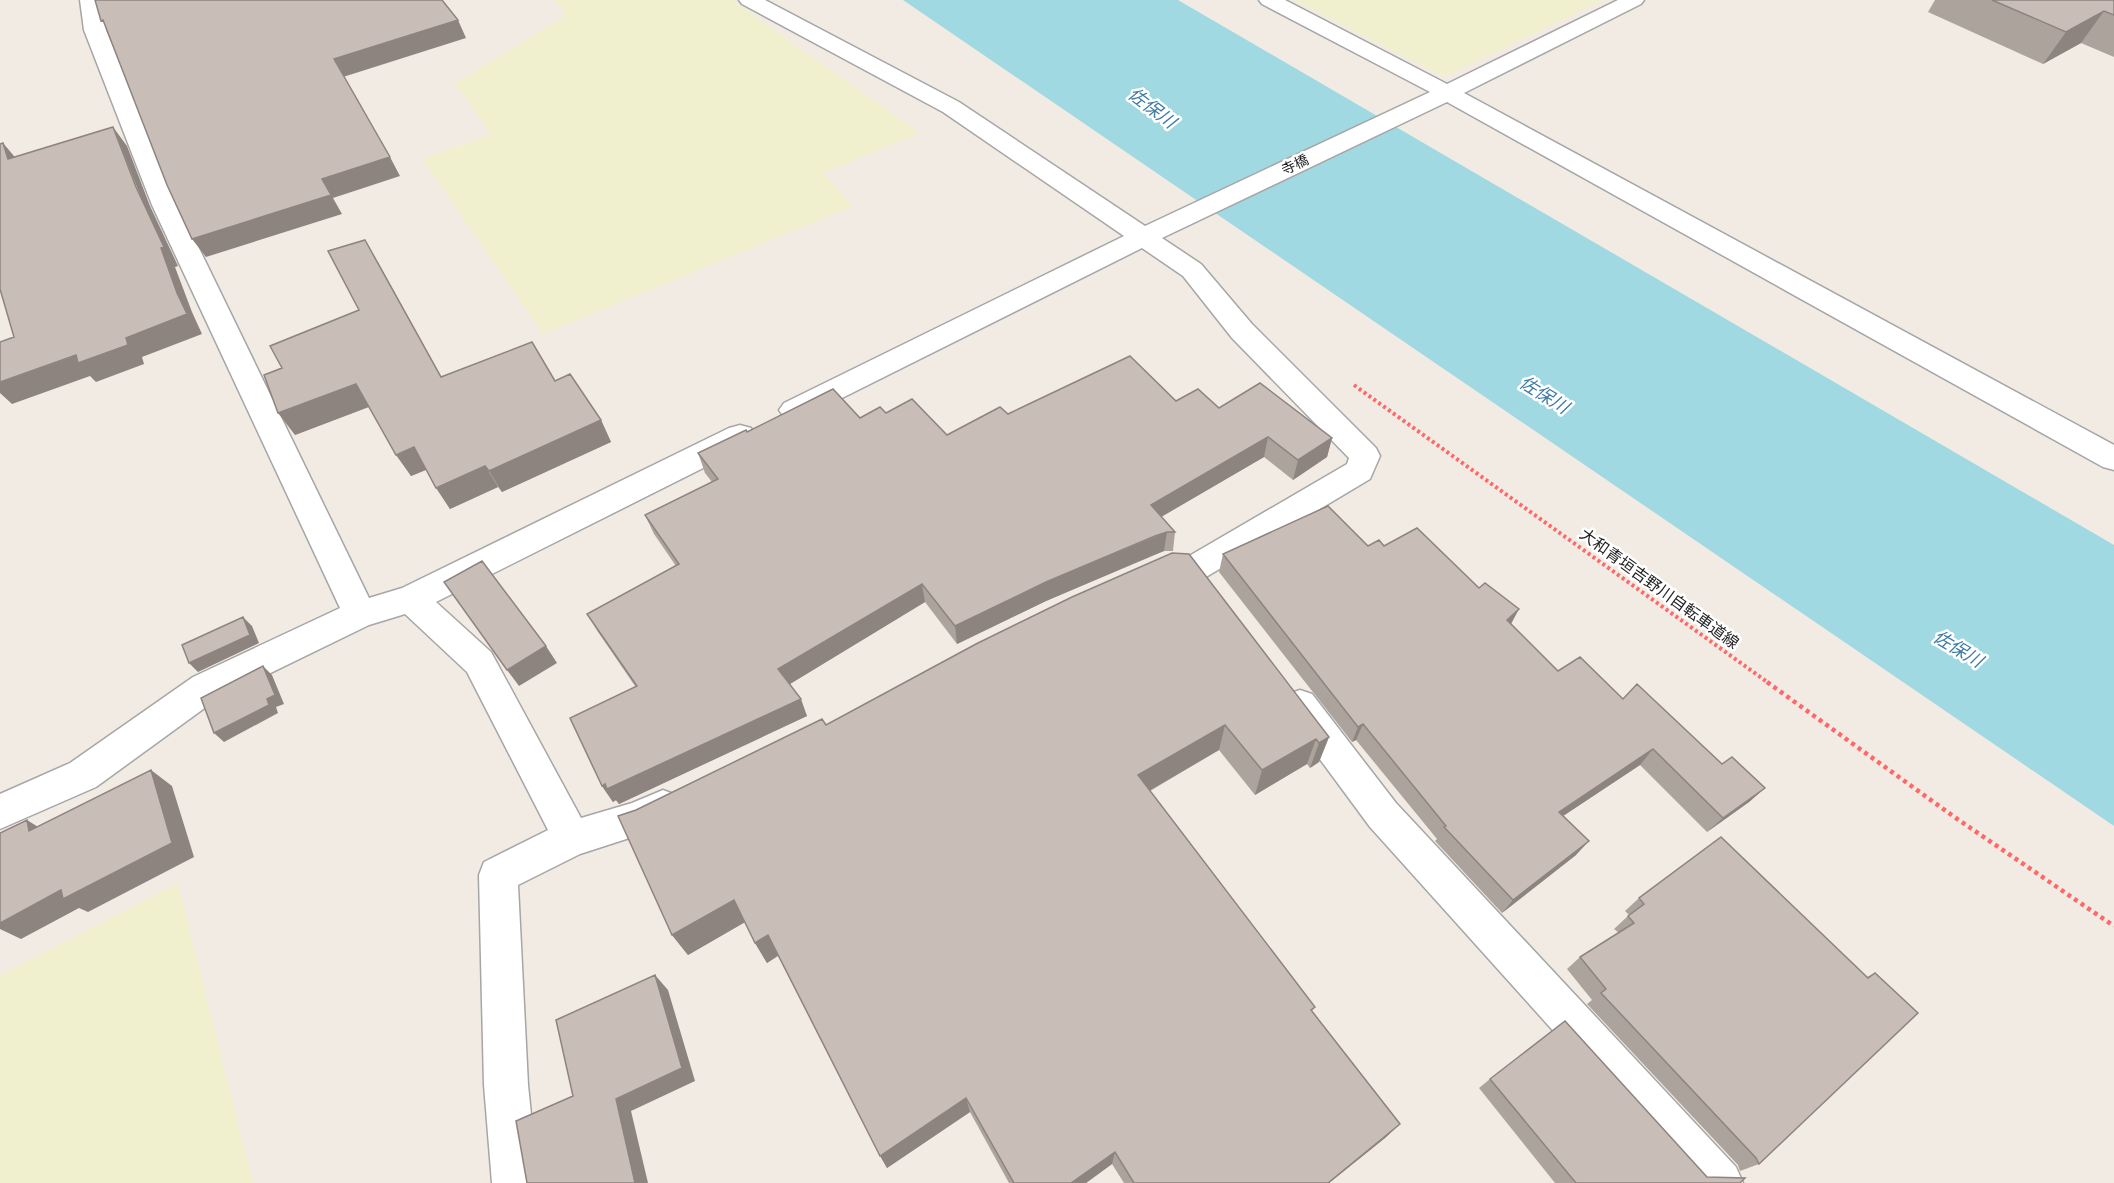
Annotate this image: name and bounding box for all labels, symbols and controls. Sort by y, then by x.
water label: 佐保川 [1123,82,1182,135]
street label: 寺橋 [1278,150,1312,180]
water label: 佐保川 [1515,371,1575,421]
street label: 大和青垣吉野川自転車道線 [1575,524,1743,654]
water label: 佐保川 [1929,625,1989,674]

